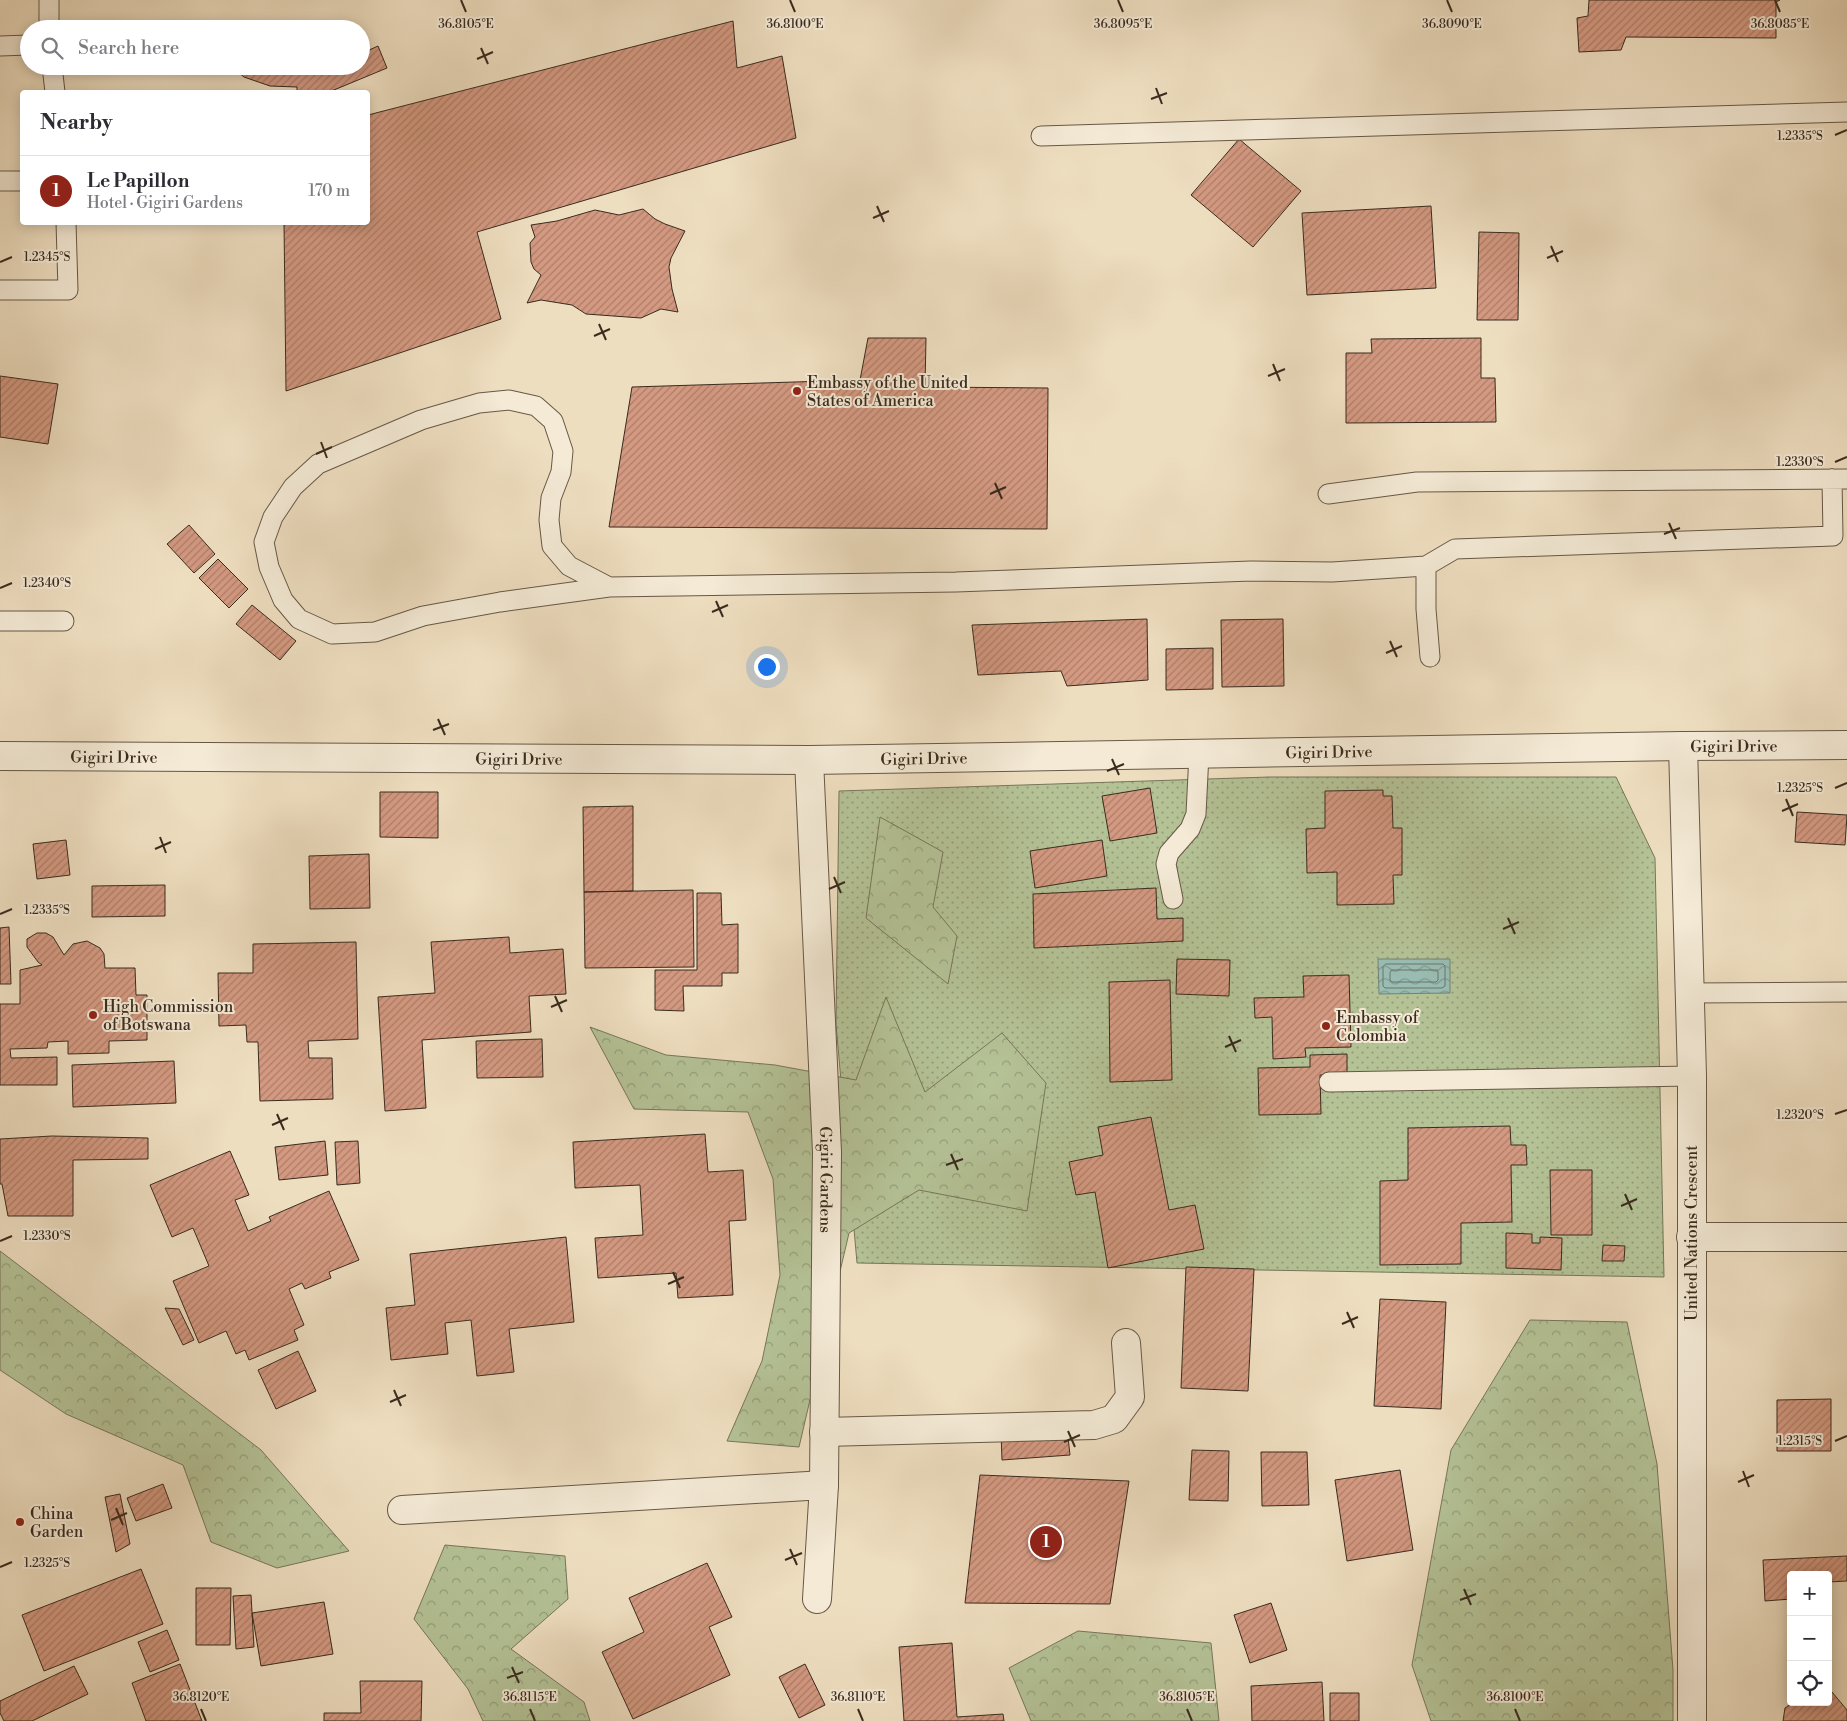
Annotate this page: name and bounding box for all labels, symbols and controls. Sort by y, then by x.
text: 36.8105°E [438,17,494,32]
text: 36.8100°E [766,17,824,32]
text: 36.8095°E [1094,17,1152,32]
text: 36.8090°E [1422,17,1482,32]
text: 36.8085°E [1751,17,1809,32]
search box [20,20,370,75]
icon: search [38,34,66,62]
text: Search here [78,36,179,60]
text: Nearby [40,110,113,136]
text: 1.2335°S [1777,129,1823,144]
text: Le Papillon [87,169,189,193]
text: 1 [52,181,60,201]
text: 170 m [308,181,350,201]
text: Hotel · Gigiri Gardens [87,193,243,213]
text: 1.2345°S [24,250,70,265]
place label: Embassy of the United States of America [807,373,968,411]
marker: Embassy of the United States of America [791,385,803,397]
text: 1.2330°S [1776,455,1824,470]
text: 1.2340°S [23,576,71,591]
your location [754,654,780,680]
street label: Gigiri Drive [1690,736,1778,757]
street label: Gigiri Drive [1285,742,1373,763]
street label: Gigiri Drive [70,747,158,768]
street label: Gigiri Drive [880,748,968,770]
street label: Gigiri Drive [475,749,563,770]
text: 1.2325°S [1777,781,1823,796]
text: 1.2335°S [24,903,70,918]
place label: High Commission of Botswana [103,997,234,1035]
place label: Embassy of Colombia [1336,1008,1419,1046]
marker: High Commission of Botswana [87,1009,99,1021]
marker: Embassy of Colombia [1320,1020,1332,1032]
text: 1.2320°S [1776,1108,1824,1123]
street label: Gigiri Gardens [815,1126,836,1233]
street label: United Nations Crescent [1682,1145,1702,1321]
text: 1.2330°S [23,1229,71,1244]
text: 1.2315°S [1778,1434,1822,1449]
place label: China Garden [30,1504,84,1542]
marker: China Garden [14,1516,26,1528]
pin: 1 [1030,1523,1062,1561]
text: 1.2325°S [24,1556,70,1571]
map controls [1787,1571,1832,1706]
button: + [1787,1571,1832,1616]
button: − [1787,1616,1832,1661]
button: locate [1787,1661,1832,1706]
text: 36.8120°E [173,1690,229,1705]
text: 36.8115°E [503,1690,557,1705]
text: 36.8110°E [831,1690,885,1705]
text: 36.8105°E [1159,1690,1215,1705]
text: 36.8100°E [1486,1690,1544,1705]

